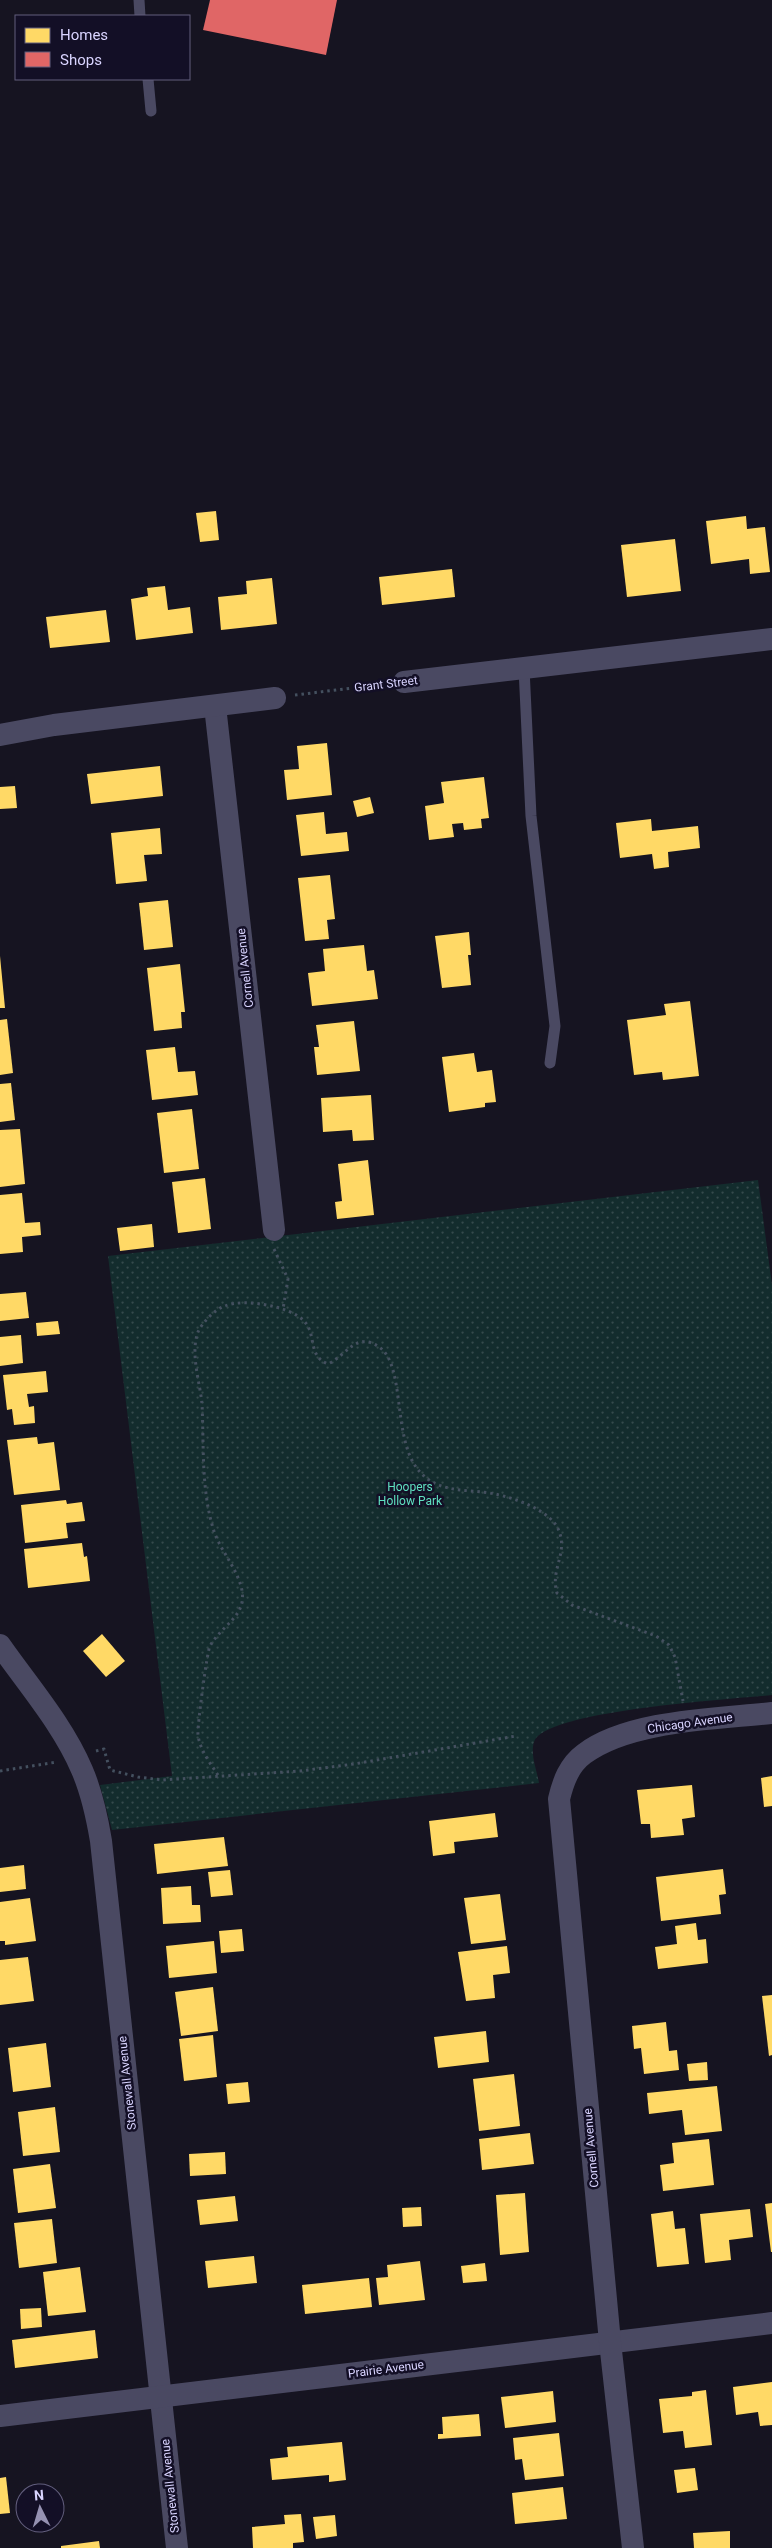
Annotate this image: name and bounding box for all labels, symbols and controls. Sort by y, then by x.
legend [15,15,190,80]
text: Homes [60,26,108,44]
text: Shops [60,51,102,69]
street label: Grant Street [354,673,419,695]
street label: Cornell Avenue [234,928,256,1008]
park label: Hoopers Hollow Park [378,1480,443,1508]
street label: Chicago Avenue [646,1710,734,1736]
street label: Stonewall Avenue [115,2035,139,2131]
street label: Cornell Avenue [581,2108,601,2188]
street label: Prairie Avenue [347,2357,425,2381]
street label: Stonewall Avenue [158,2438,182,2534]
north arrow [15,2483,65,2533]
text: N [33,2487,44,2503]

